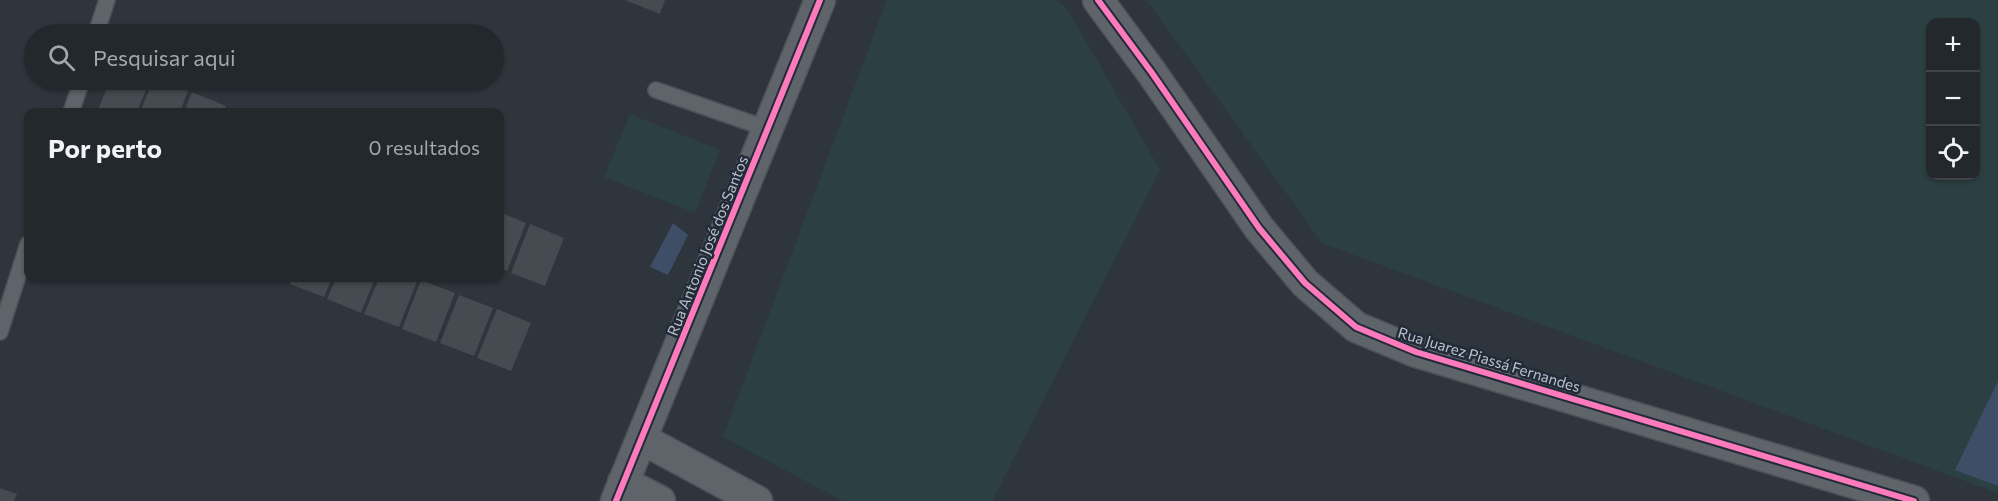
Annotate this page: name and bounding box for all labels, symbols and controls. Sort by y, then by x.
map controls [1926,18,1980,180]
button: + [1926,18,1980,72]
search box [24,24,504,90]
icon: search [45,41,78,74]
text: Pesquisar aqui [93,44,236,71]
button: − [1926,72,1980,126]
button: locate [1926,126,1980,180]
text: Por perto [48,132,162,163]
text: 0 resultados [369,135,480,159]
street label: Rua Antonio José dos Santos [663,153,751,338]
street label: Rua Juarez Piassá Fernandes [1396,323,1583,395]

